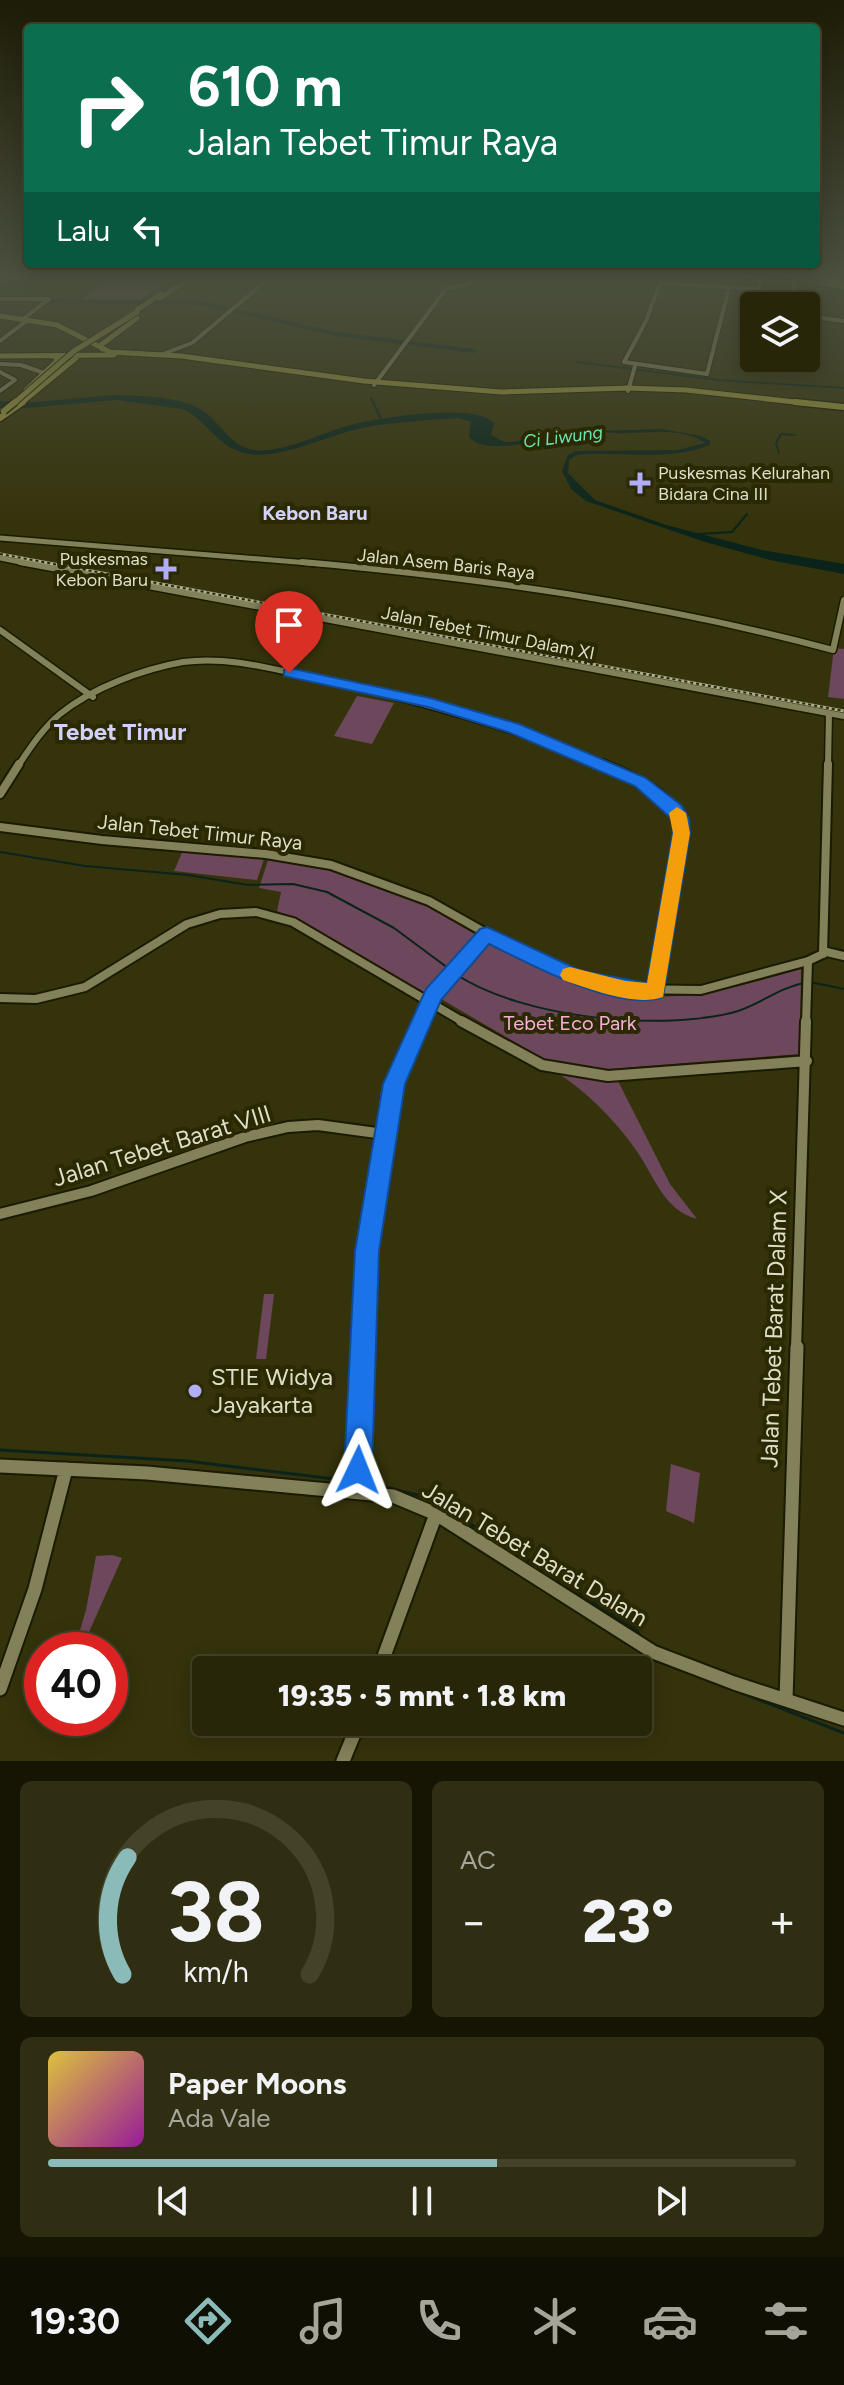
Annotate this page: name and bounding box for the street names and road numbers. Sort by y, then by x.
street label: Jalan Asem Baris Raya [356,544,536,584]
street label: Jalan Tebet Timur Dalam XI [380,602,596,664]
street label: Jalan Tebet Timur Raya [96,809,304,855]
street label: Jalan Tebet Barat VIII [49,1098,275,1193]
street label: Jalan Tebet Barat Dalam X [754,1189,793,1468]
street label: Jalan Tebet Barat Dalam [417,1475,653,1632]

